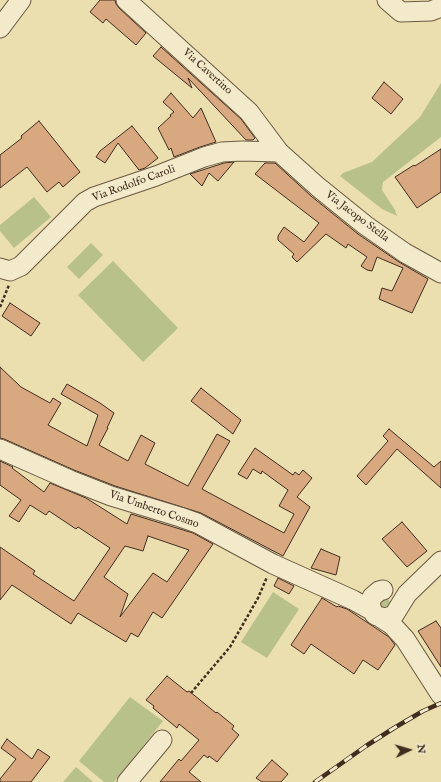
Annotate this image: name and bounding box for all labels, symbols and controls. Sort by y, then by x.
street label: Via Cavertino [179,46,235,98]
street label: Via Rodolfo Caroli [91,163,177,205]
street label: Via Jacopo Stella [323,189,391,245]
street label: Via Umberto Cosmo [107,488,201,532]
north arrow [389,730,429,770]
text: N [414,744,428,754]

